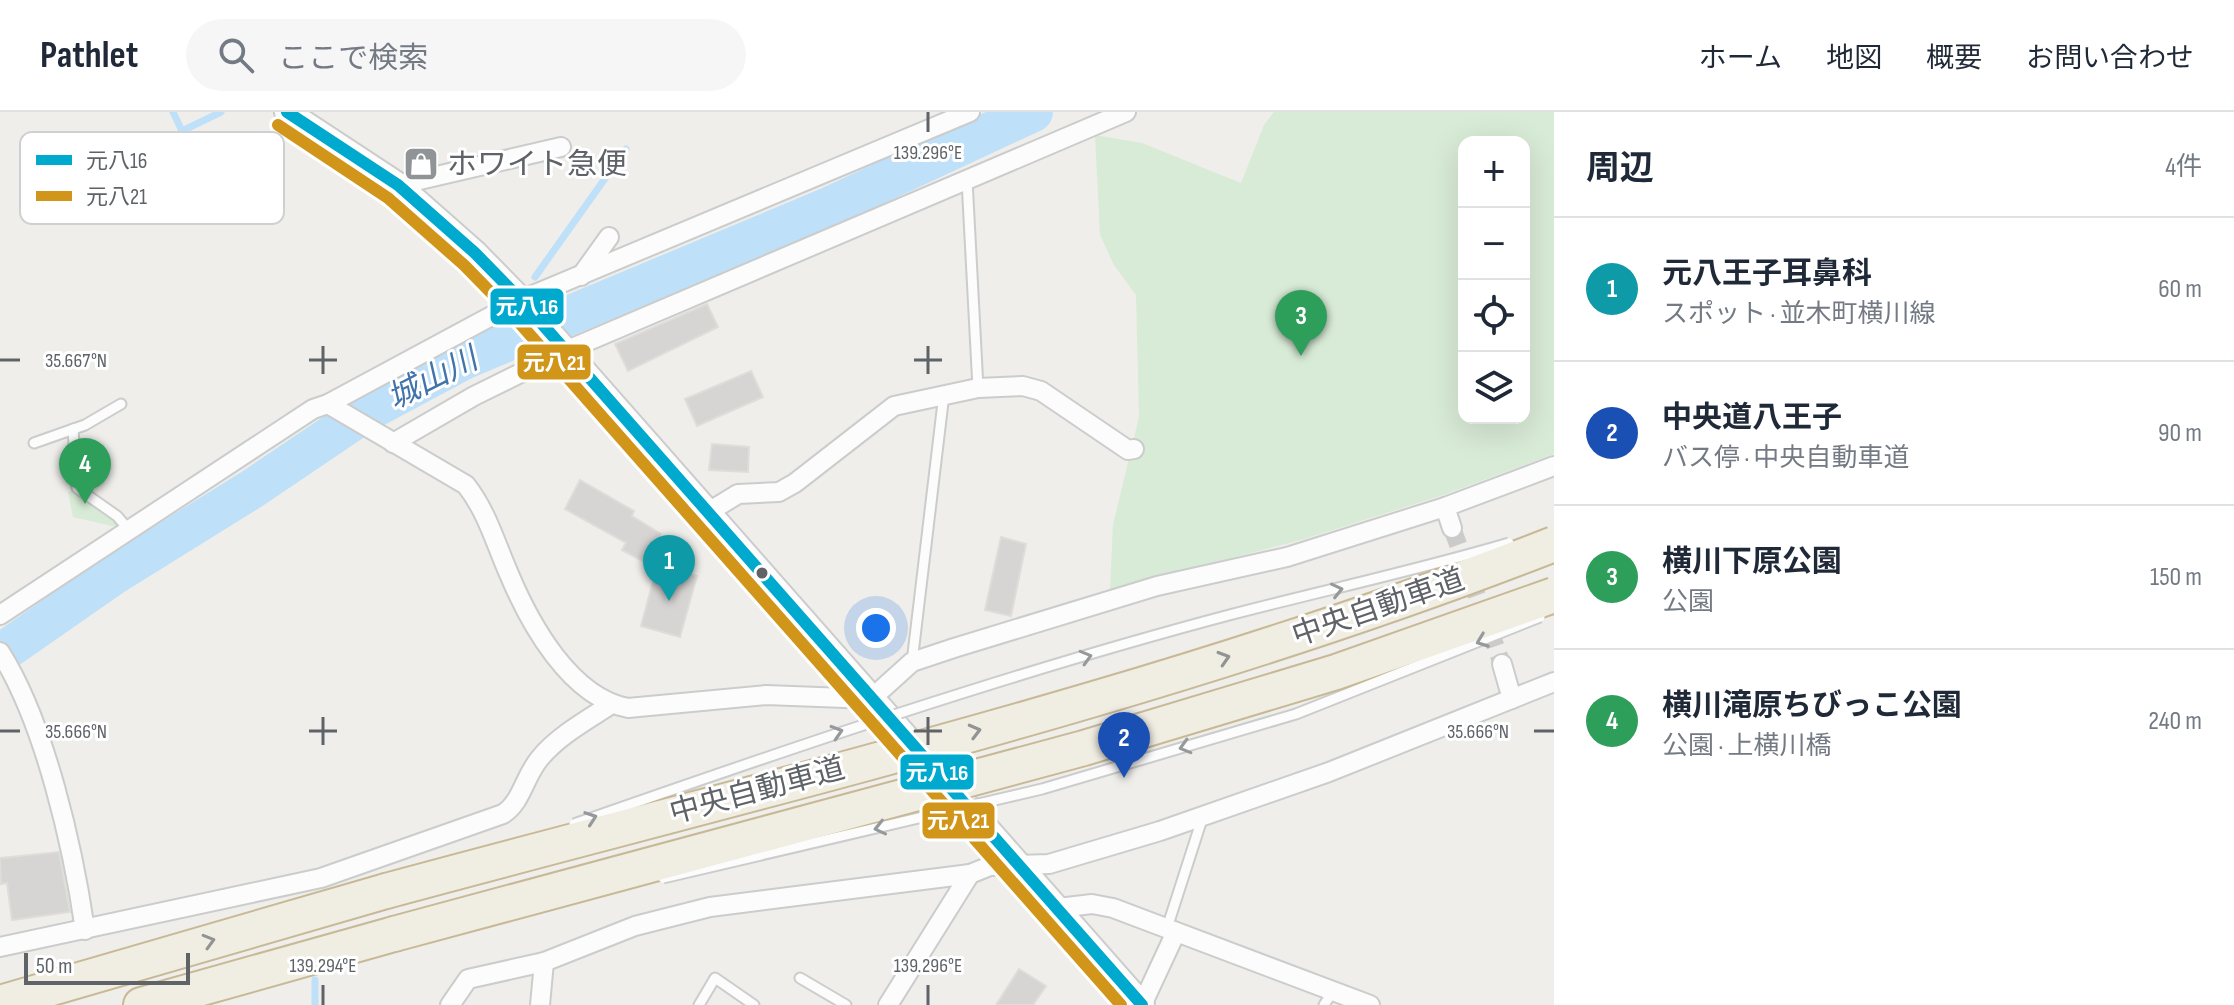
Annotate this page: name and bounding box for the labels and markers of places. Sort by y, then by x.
shop icon: ホワイト急便 [402,145,440,183]
place label: ホワイト急便 [447,147,627,183]
pin: 3 [1275,290,1327,356]
pin: 4 [59,438,111,504]
pin: 1 [643,535,695,601]
unlabelled marker [754,565,770,581]
pin: 2 [1098,712,1150,778]

